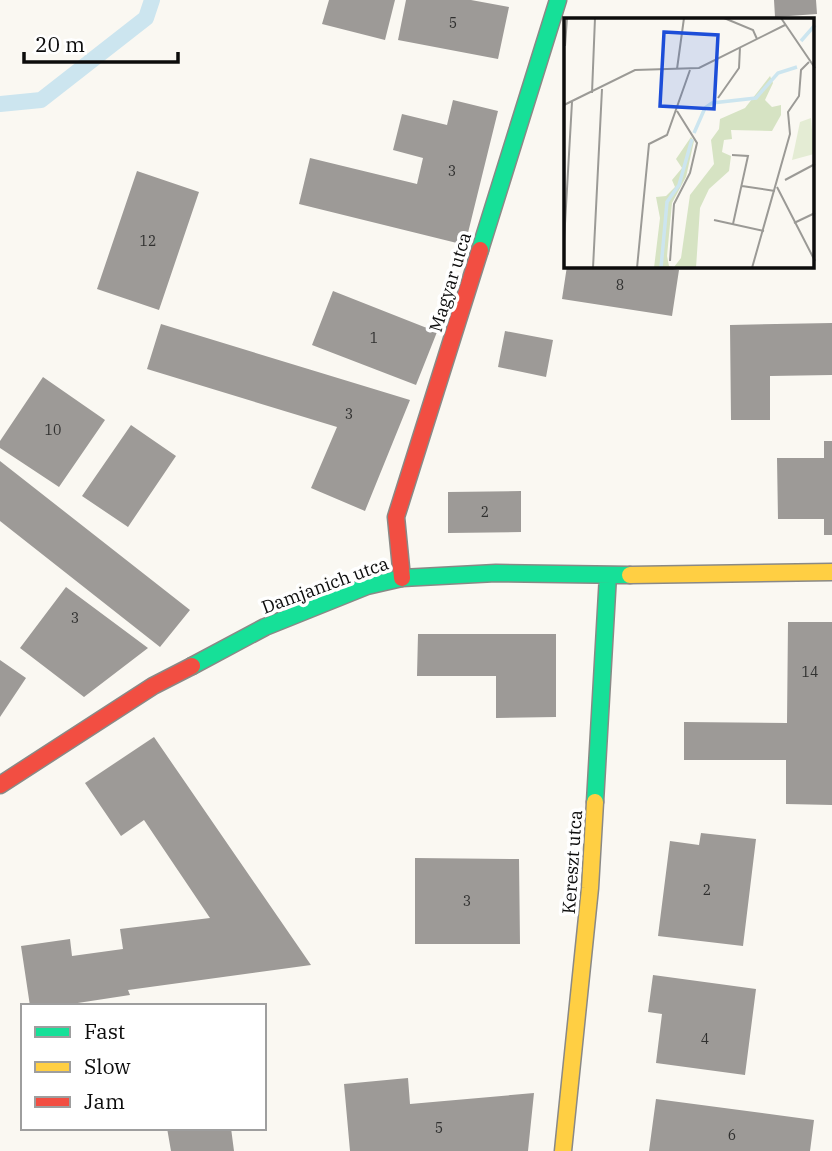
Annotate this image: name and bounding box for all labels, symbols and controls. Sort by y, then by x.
house number: 5 [449,14,457,32]
inset map [564,18,814,268]
scale bar [24,21,178,65]
text: 20 m [35,30,85,58]
house number: 3 [448,162,456,180]
street label: Magyar utca [424,229,476,335]
house number: 12 [140,232,156,250]
house number: 8 [616,276,624,294]
house number: 1 [370,329,378,347]
house number: 3 [345,405,353,423]
house number: 10 [45,421,61,439]
house number: 2 [481,503,489,521]
street label: Damjanich utca [258,551,392,619]
house number: 3 [71,609,79,627]
house number: 14 [802,663,818,681]
street label: Kereszt utca [557,809,587,915]
house number: 2 [703,881,711,899]
house number: 3 [463,892,471,910]
legend [21,1004,266,1130]
text: Fast [84,1017,125,1045]
house number: 4 [701,1030,709,1048]
text: Slow [84,1052,131,1080]
text: Jam [84,1087,125,1115]
house number: 5 [435,1119,443,1137]
house number: 6 [728,1126,736,1144]

